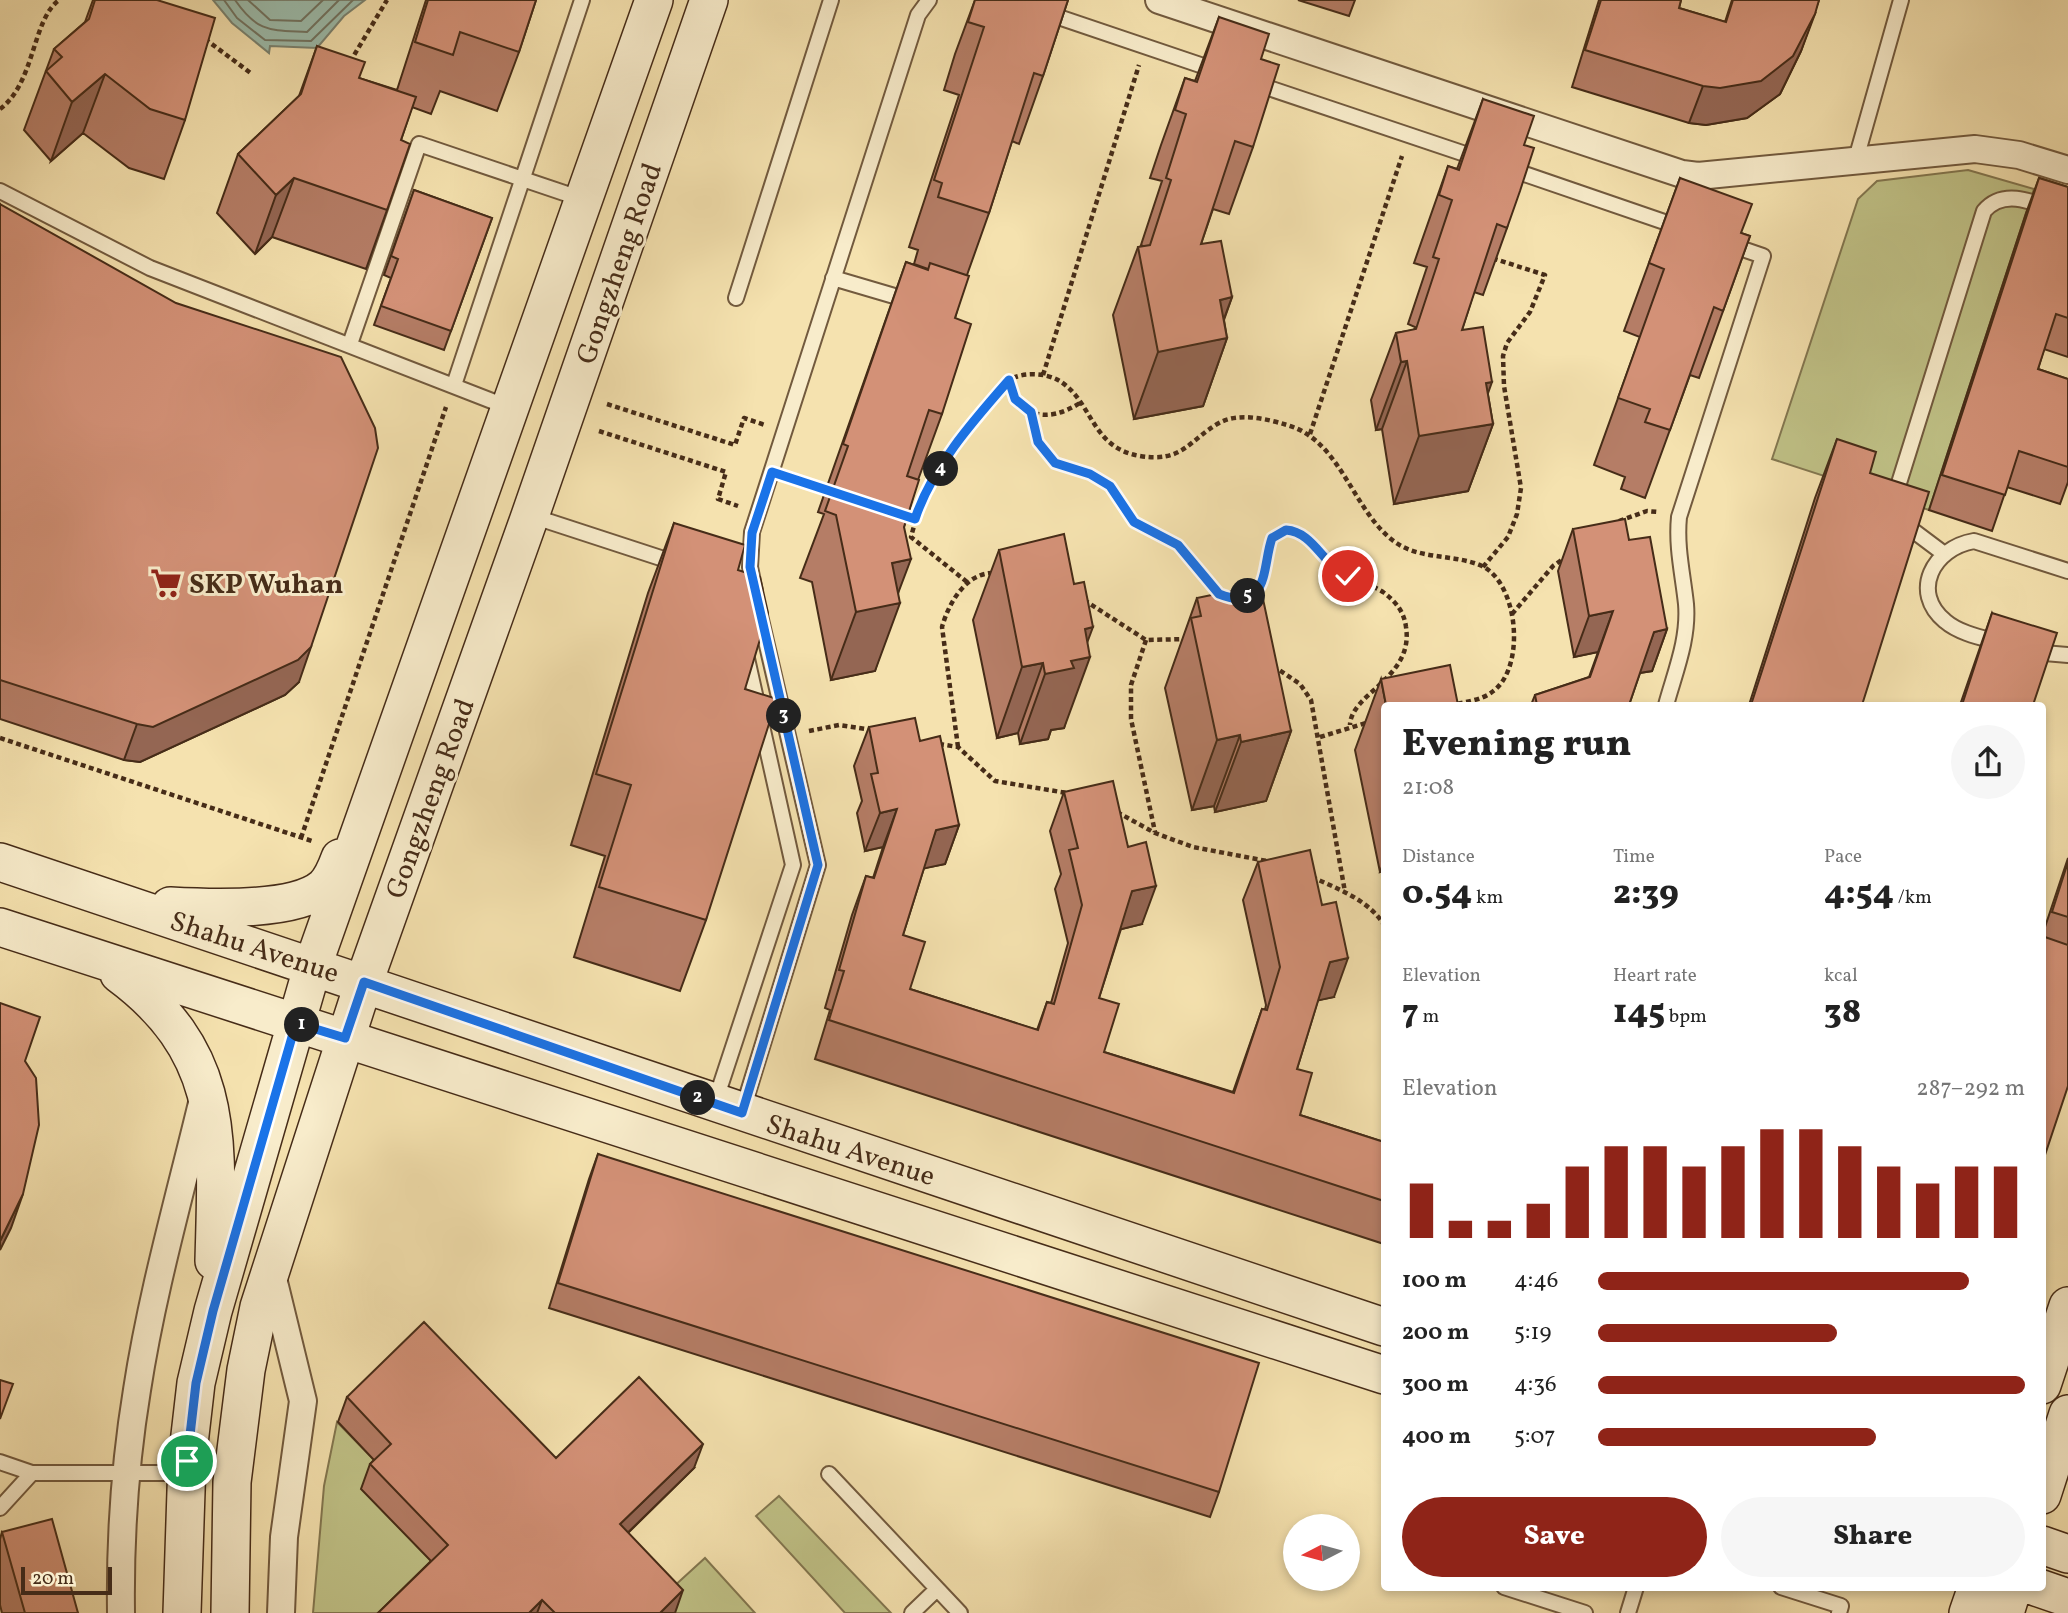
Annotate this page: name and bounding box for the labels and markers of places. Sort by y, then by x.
pin: 4 [923,452,958,486]
pin [1318,546,1378,606]
supermarket icon: SKP Wuhan [149,566,183,600]
place label: SKP Wuhan [189,566,343,605]
pin: 5 [1230,578,1266,614]
pin: 3 [766,698,802,734]
pin: 1 [284,1007,320,1042]
pin: 2 [680,1080,716,1116]
pin [157,1431,217,1491]

